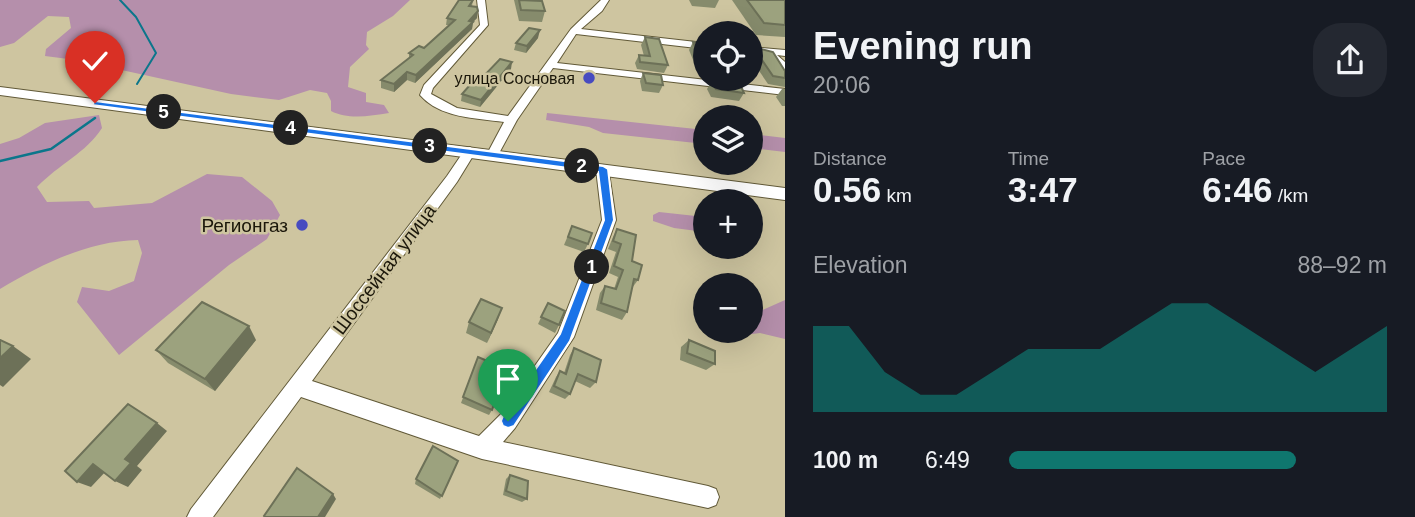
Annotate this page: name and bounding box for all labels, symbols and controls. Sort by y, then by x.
map controls [693,21,763,343]
button: locate [693,21,763,91]
button: share [1313,23,1387,97]
text: Evening run [813,25,1033,67]
pin [65,31,125,103]
icon: check [76,42,114,80]
place label: улица Сосновая [455,70,575,87]
marker: улица Сосновая [581,70,597,86]
text: 20:06 [813,72,871,98]
pin: 5 [146,94,182,130]
text: 5 [158,101,169,122]
button: layers [693,105,763,175]
pin: 4 [274,110,308,146]
text: 4 [285,117,296,138]
pin: 3 [412,128,448,164]
text: 3 [424,135,435,156]
pin: 2 [564,148,600,184]
text: Distance [813,148,887,169]
text: Time [1008,148,1049,169]
text: Pace [1202,148,1246,169]
text: 2 [576,155,587,176]
text: 0.56 [813,170,881,209]
text: 3:47 [1008,170,1078,209]
text: 6:46 [1202,170,1272,209]
text: km [881,185,912,206]
text: /km [1272,185,1308,206]
button: + [693,189,763,259]
street label: Шоссейная улица [329,200,440,338]
place label: Регионгаз [201,215,288,236]
marker: Регионгаз [294,217,310,233]
pin: 1 [574,250,610,284]
text: Elevation [813,252,908,278]
text: 88–92 m [1297,252,1387,278]
text: 1 [586,256,597,277]
button: − [693,273,763,343]
pin [478,349,538,421]
icon: arrive [489,360,527,398]
text: 100 m [813,447,878,473]
text: 6:49 [925,447,970,473]

